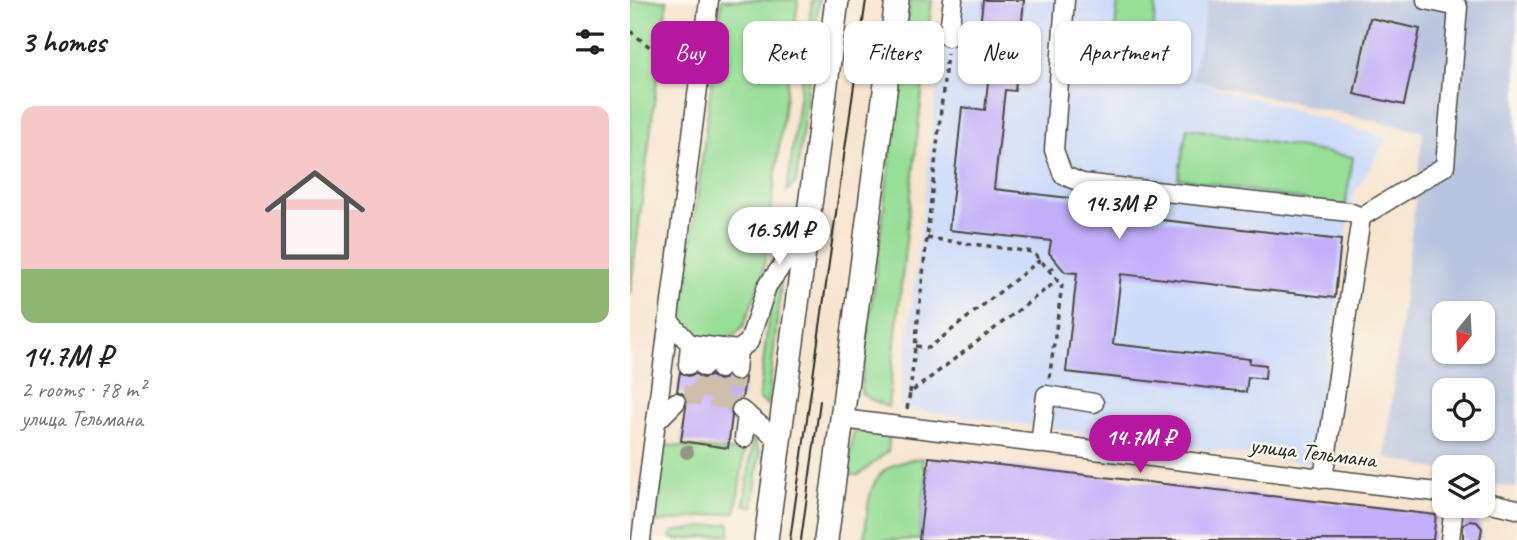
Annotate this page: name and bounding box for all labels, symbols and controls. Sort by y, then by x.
chip: Buy [651,21,729,84]
chip: Rent [743,21,830,84]
chip: Filters [844,21,944,84]
chip: New [958,21,1041,84]
chip: Apartment [1055,21,1191,84]
text: 3 homes [21,23,106,61]
icon: filters [571,23,609,61]
icon: home [252,152,378,278]
pin: 14.3M ₽ [1054,182,1184,241]
text: 14.3M ₽ [1084,189,1154,218]
pin: 16.5M ₽ [714,208,844,267]
text: 16.5M ₽ [744,215,814,244]
north arrow [1432,301,1494,364]
map controls [1432,301,1495,518]
text: 14.7M ₽ [21,337,112,375]
text: 2 rooms · 78 m² [21,375,145,404]
button: locate [1432,378,1495,441]
text: улица Тельмана [21,404,143,433]
pin: 14.7M ₽ [1075,416,1205,475]
text: 14.7M ₽ [1105,423,1175,452]
street label: улица Тельмана [1246,429,1380,475]
button: layers [1432,455,1495,518]

